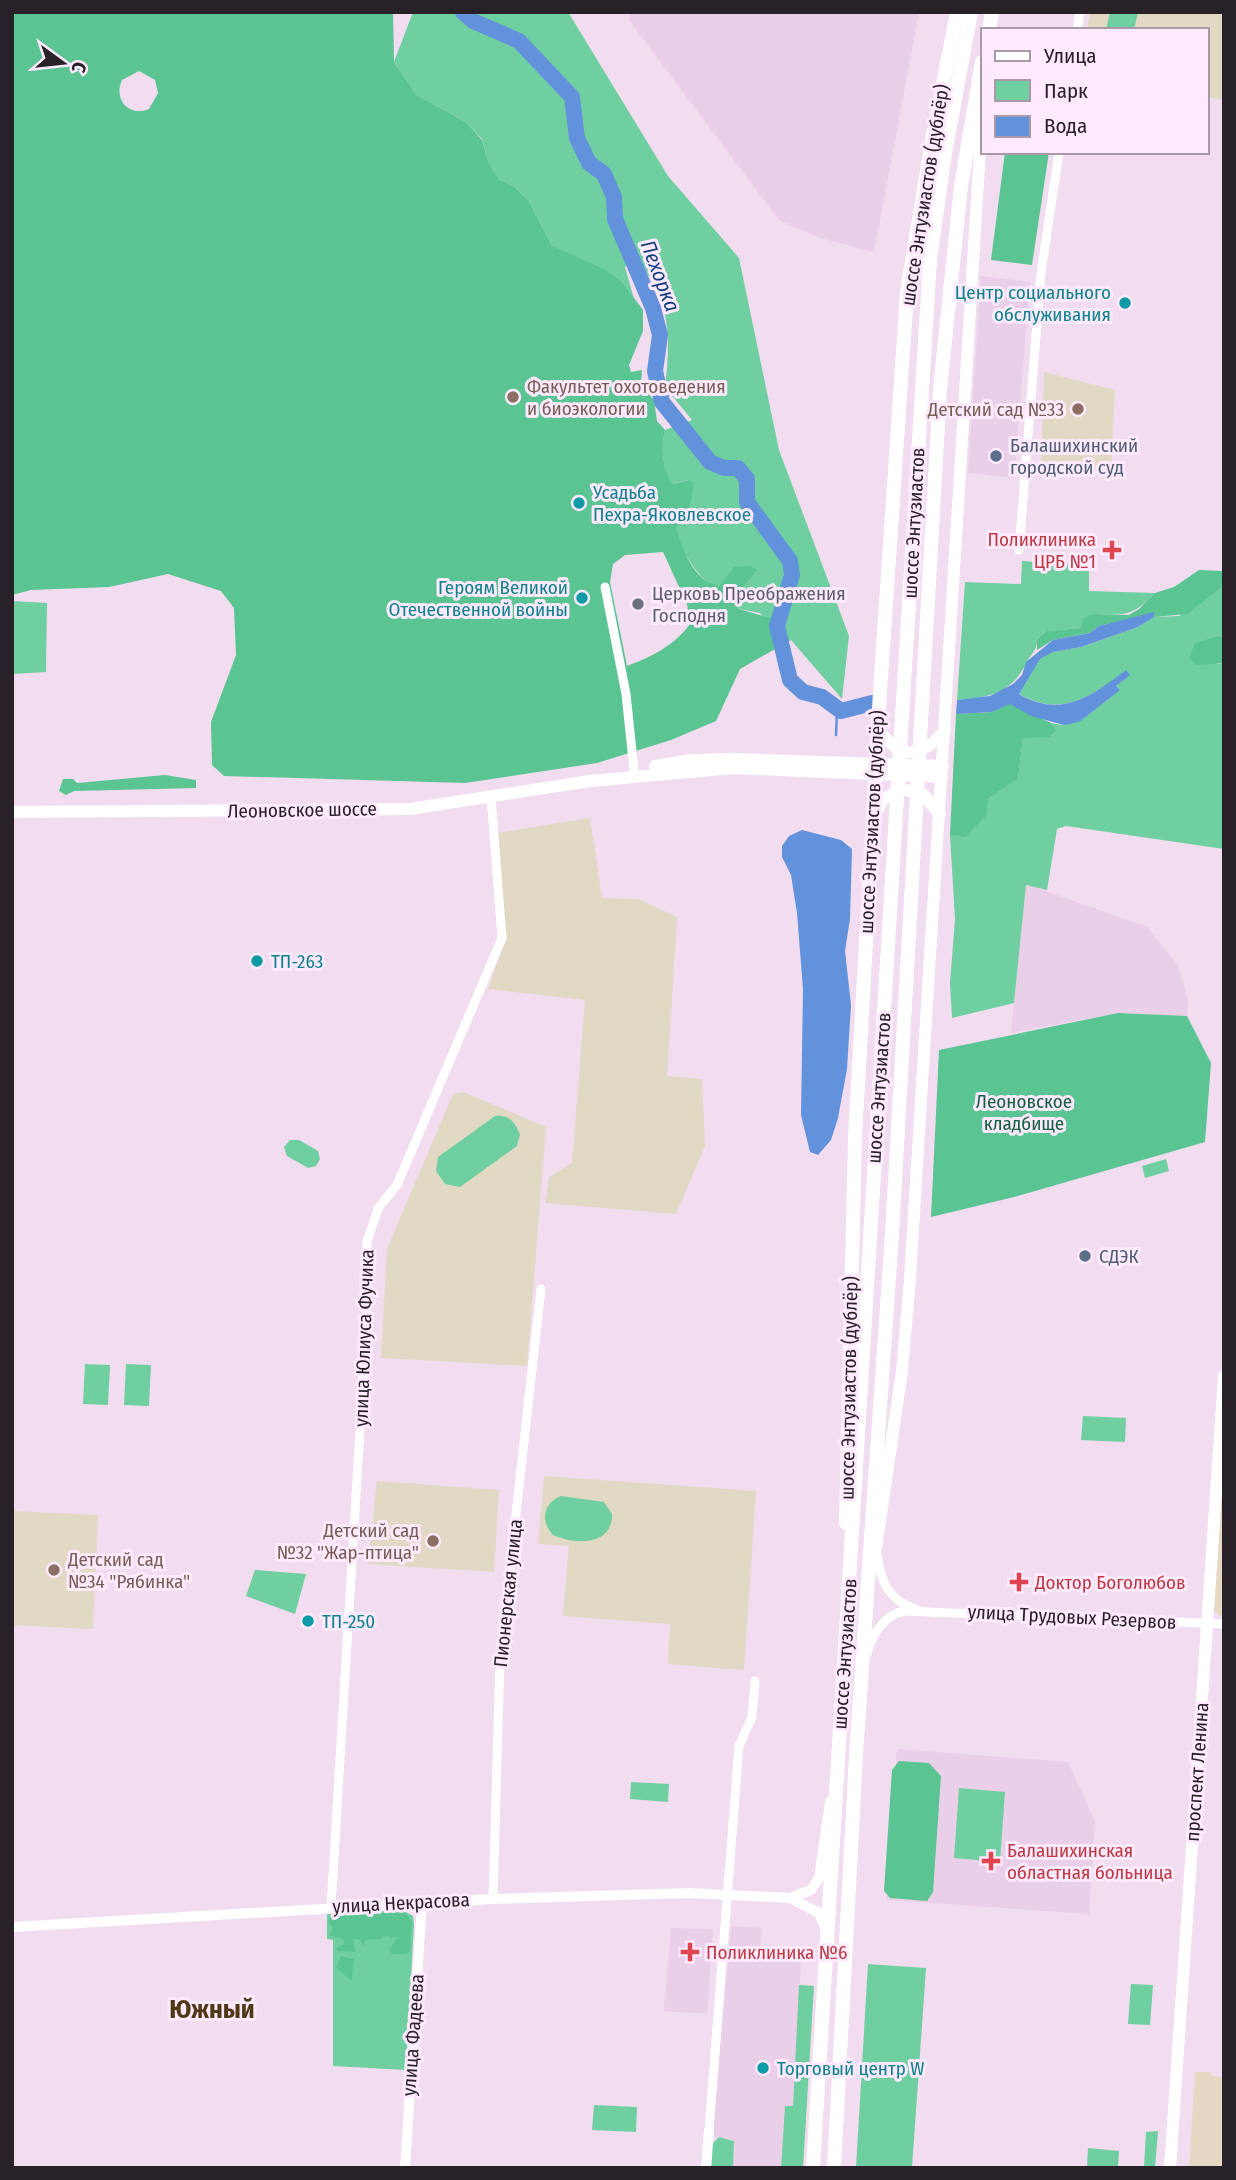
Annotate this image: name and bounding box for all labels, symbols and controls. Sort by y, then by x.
north arrow [28,28,98,98]
legend [981,28,1208,154]
text: Улица [1043,43,1097,69]
text: С [67,59,91,75]
text: Парк [1044,78,1088,104]
street label: шоссе Энтузиастов (дублёр) [896,83,954,307]
text: Вода [1044,113,1087,139]
water label: Пехорка [635,237,685,315]
place label: Центр социального обслуживания [955,281,1111,326]
marker: Центр социального обслуживания [1117,295,1133,311]
place label: Факультет охотоведения и биоэкологии [527,375,726,420]
marker: Факультет охотоведения и биоэкологии [505,389,521,405]
place label: Детский сад №33 [927,398,1064,421]
marker: Детский сад №33 [1070,401,1086,417]
place label: Балашихинский городской суд [1010,434,1138,479]
street label: шоссе Энтузиастов [899,447,929,599]
marker: Балашихинский городской суд [988,448,1004,464]
place label: Усадьба Пехра-Яковлевское [592,481,751,526]
marker: Усадьба Пехра-Яковлевское [571,495,587,511]
place label: Поликлиника ЦРБ №1 [988,528,1096,573]
marker: Поликлиника ЦРБ №1 [1102,540,1122,560]
place label: Героям Великой Отечественной войны [389,576,568,621]
place label: Церковь Преображения Господня [652,582,846,627]
marker: Героям Великой Отечественной войны [574,590,590,606]
marker: Церковь Преображения Господня [630,596,646,612]
street label: шоссе Энтузиастов (дублёр) [855,710,889,934]
street label: Леоновское шоссе [227,797,377,823]
place label: ТП-263 [271,950,323,973]
marker: ТП-263 [249,953,265,969]
street label: шоссе Энтузиастов [862,1012,896,1164]
park label: Леоновское кладбище [976,1090,1072,1135]
place label: СДЭК [1099,1245,1139,1268]
marker: СДЭК [1077,1248,1093,1264]
street label: улица Юлиуса Фучика [349,1249,379,1427]
street label: шоссе Энтузиастов (дублёр) [836,1276,862,1500]
street label: Пионерская улица [489,1518,527,1668]
place label: Детский сад №32 "Жар-птица" [277,1519,419,1564]
marker: Детский сад №32 "Жар-птица" [425,1533,441,1549]
place label: Детский сад №34 "Рябинка" [67,1548,190,1593]
marker: Детский сад №34 "Рябинка" [46,1562,62,1578]
place label: Доктор Боголюбов [1034,1571,1186,1594]
marker: Доктор Боголюбов [1009,1572,1029,1592]
street label: шоссе Энтузиастов [828,1578,862,1730]
street label: улица Трудовых Резервов [967,1600,1177,1634]
place label: ТП-250 [322,1610,375,1633]
marker: ТП-250 [300,1613,316,1629]
street label: проспект Ленина [1181,1702,1213,1842]
place label: Балашихинская областная больница [1007,1839,1173,1884]
marker: Балашихинская областная больница [981,1851,1001,1871]
street label: улица Некрасова [332,1888,470,1918]
place label: Поликлиника №6 [706,1941,847,1964]
marker: Поликлиника №6 [680,1942,700,1962]
street label: улица Фадеева [397,1973,429,2097]
district label: Южный [169,1994,255,2025]
place label: Торговый центр W [777,2057,924,2080]
marker: Торговый центр W [755,2060,771,2076]

